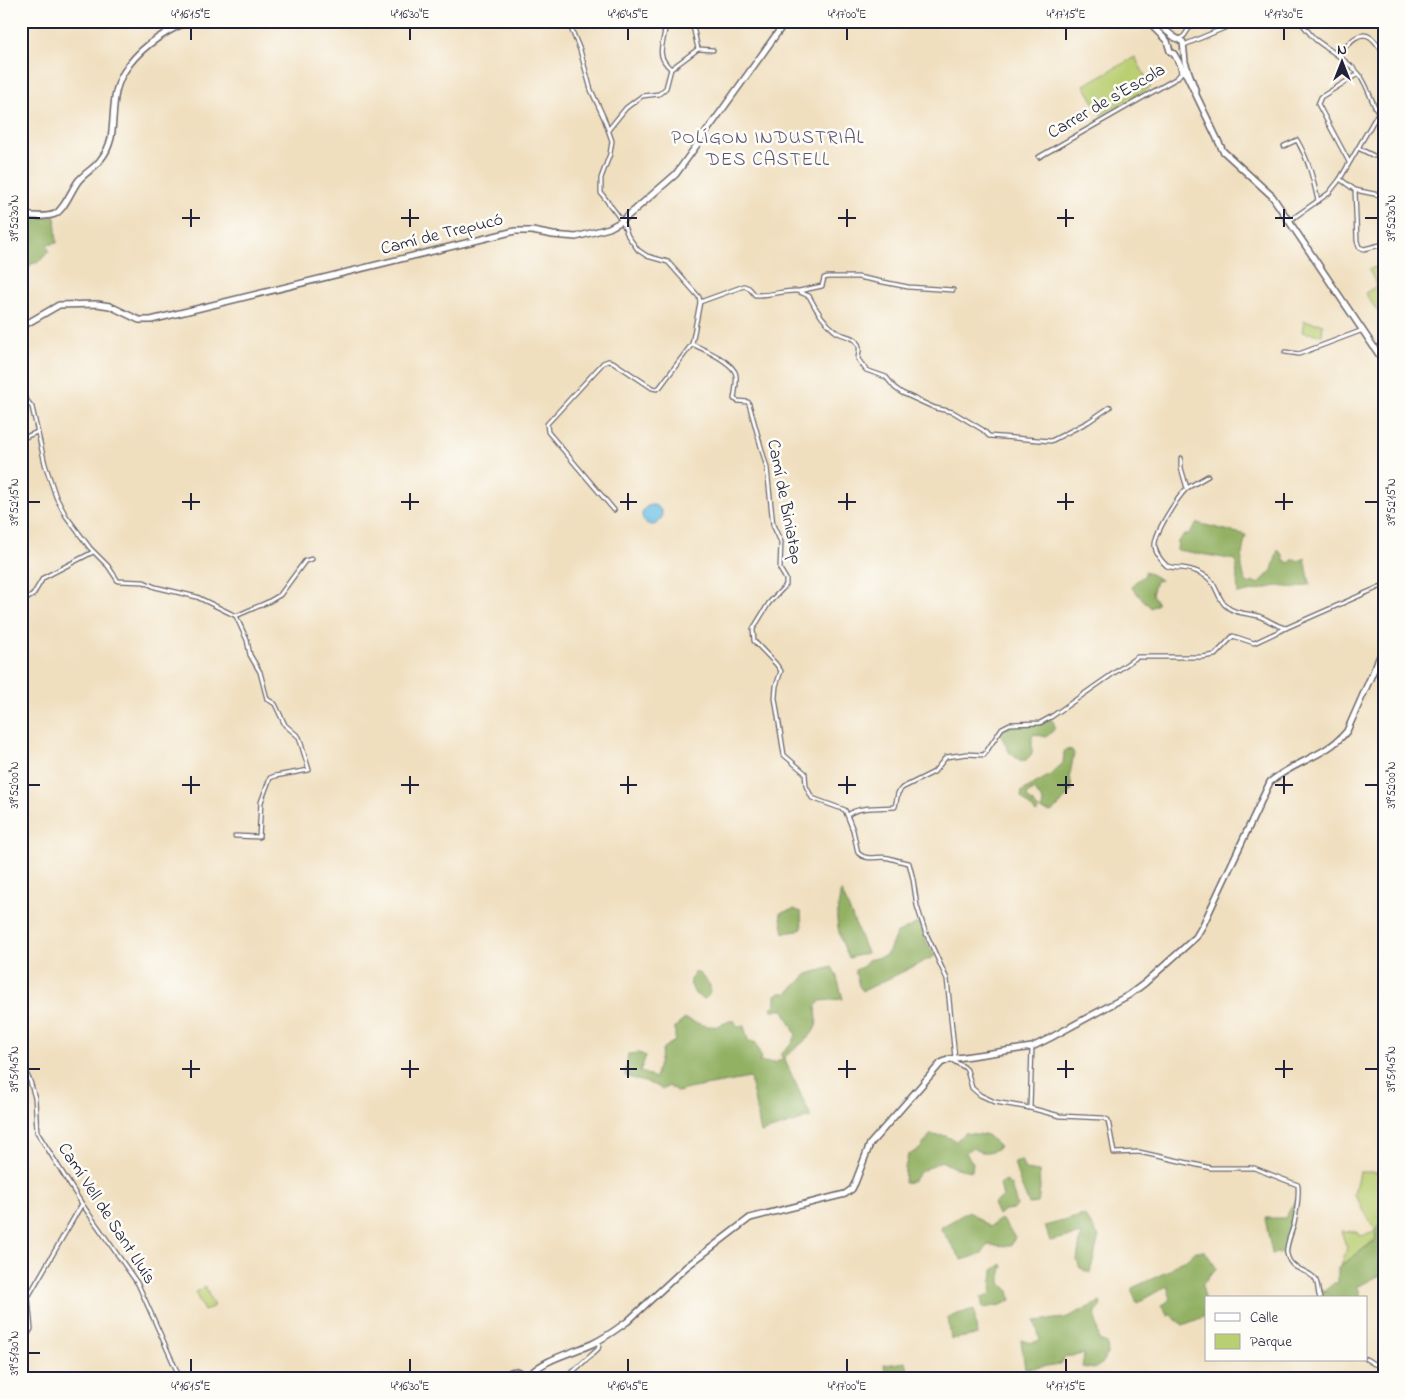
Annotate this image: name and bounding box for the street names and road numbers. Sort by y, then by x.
street label: Carrer de s'Escola [1043,58,1171,146]
street label: Camí de Trepucó [378,207,506,263]
street label: Camí de Biniatap [759,437,809,567]
street label: Camí Vell de Sant Lluís [50,1138,162,1290]

